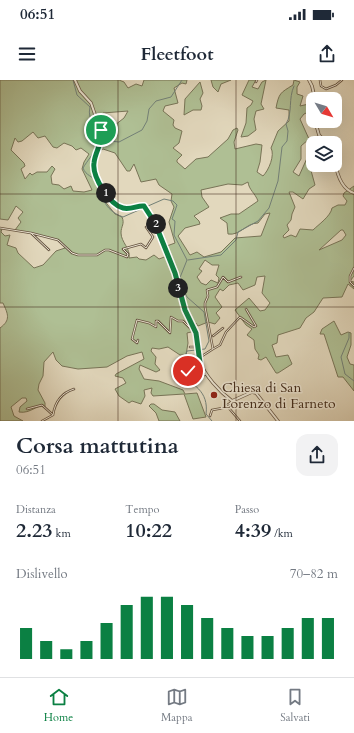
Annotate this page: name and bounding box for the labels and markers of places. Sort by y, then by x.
pin [84,113,118,147]
pin: 1 [96,183,116,203]
pin: 2 [146,214,166,234]
pin: 3 [168,278,188,298]
pin [171,354,205,388]
place label: Chiesa di San Lorenzo di Farneto [222,378,336,413]
marker: Chiesa di San Lorenzo di Farneto [209,390,219,400]

